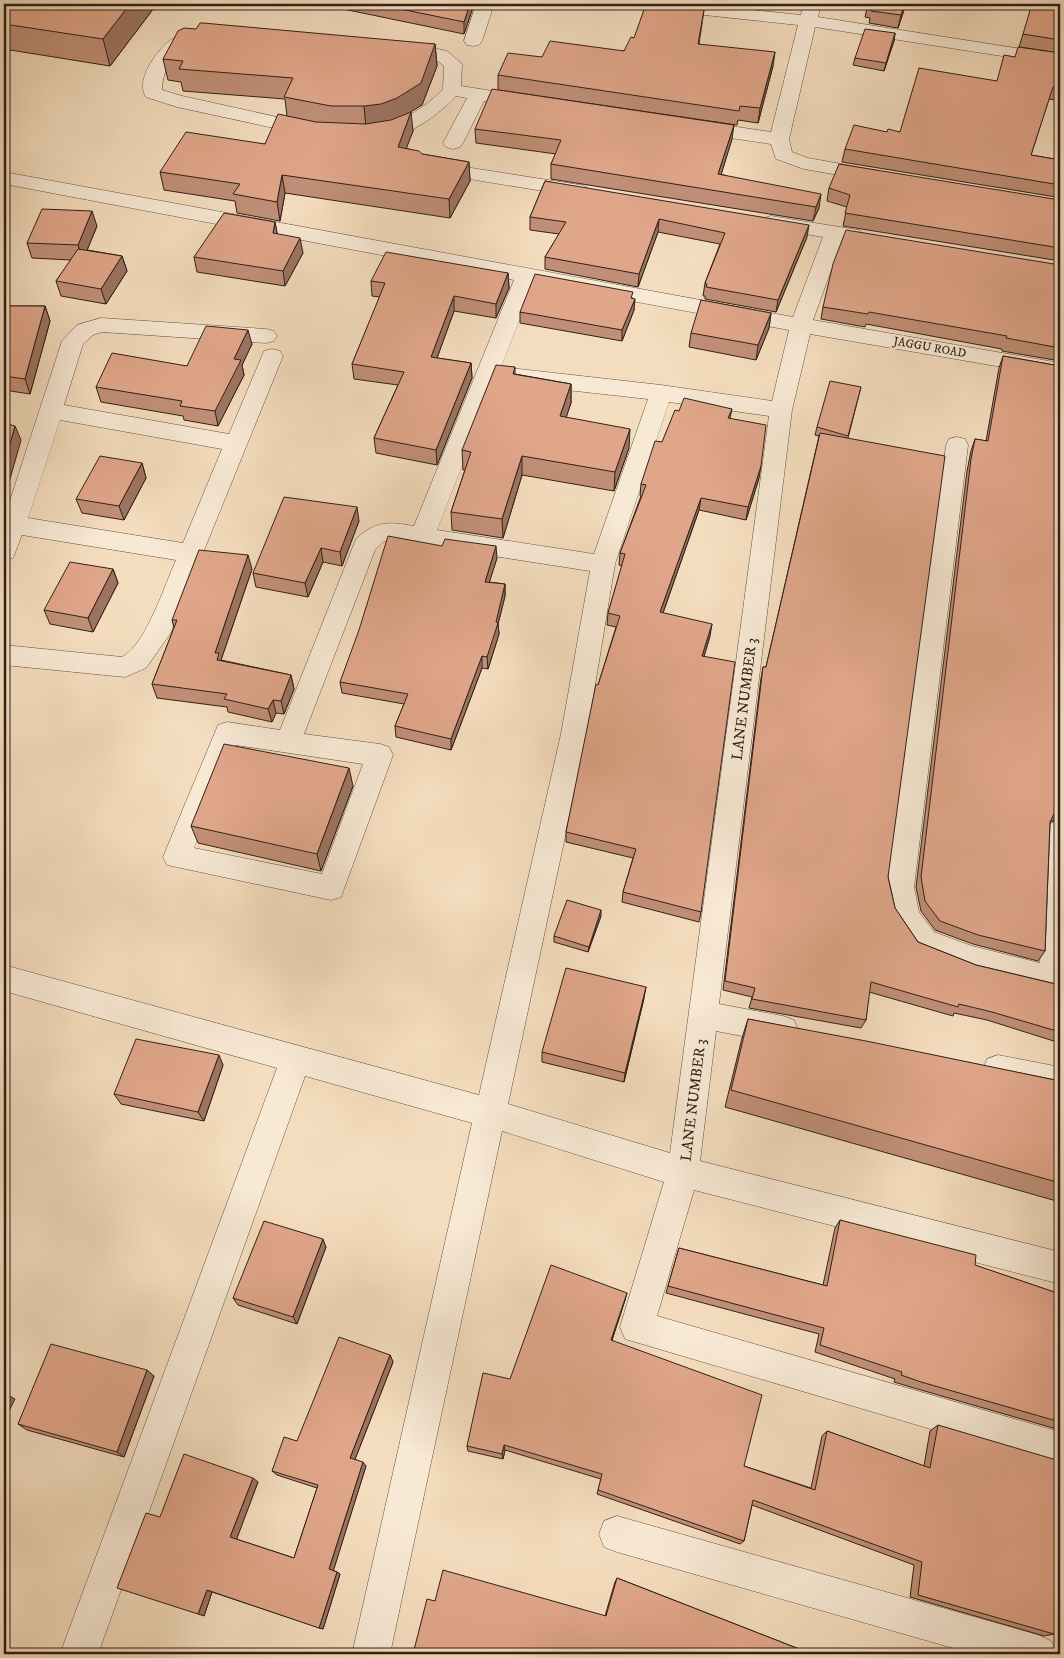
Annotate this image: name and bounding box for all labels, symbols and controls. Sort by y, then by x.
street label: JAGGU ROAD [891,334,968,361]
street label: LANE NUMBER 3 [728,637,761,761]
street label: LANE NUMBER 3 [677,1038,710,1162]

